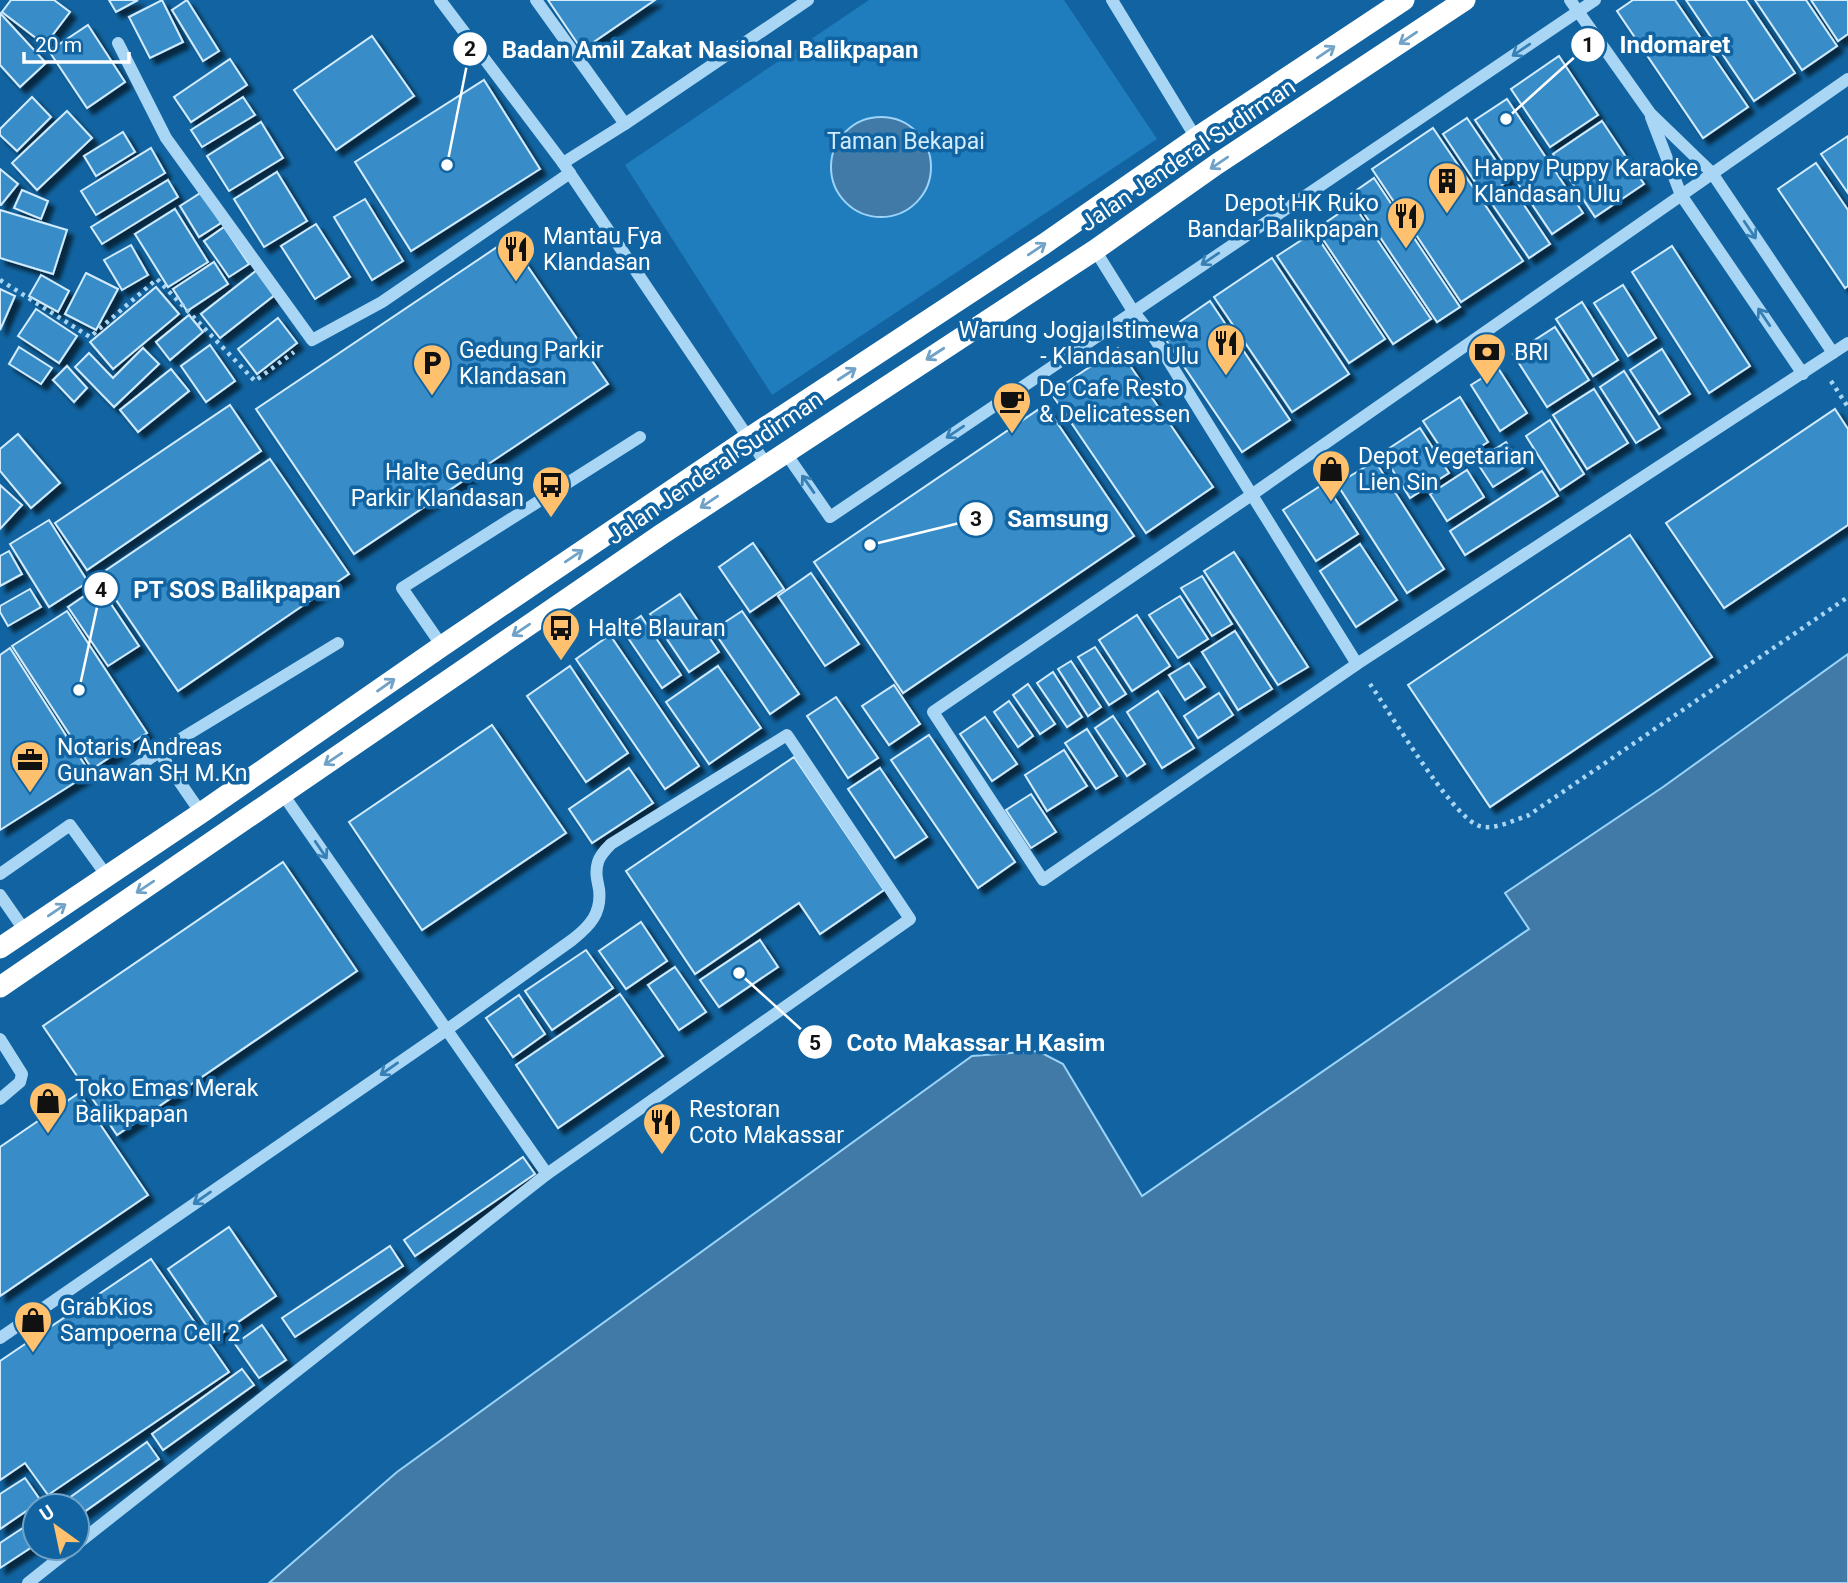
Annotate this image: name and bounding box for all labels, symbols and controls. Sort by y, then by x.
scale bar [24,21,130,65]
callout: Indomaret [1570,22,1744,67]
callout: Badan Amil Zakat Nasional Balikpapan [453,27,932,72]
one-way arrow [1399,31,1419,45]
text: Indomaret [1620,31,1730,59]
text: 20 m [35,33,82,57]
text: 1 [1582,33,1594,57]
text: Badan Amil Zakat Nasional Balikpapan [502,36,918,64]
text: 2 [464,37,476,61]
one-way arrow [1511,43,1531,57]
one-way arrow [1316,45,1336,59]
street label: Jalan Jenderal Sudirman [1075,73,1301,237]
park label: Taman Bekapai [827,128,985,155]
place label: Happy Puppy Karaoke Klandasan Ulu [1474,155,1698,208]
one-way arrow [1210,156,1229,171]
building icon: Happy Puppy Karaoke Klandasan Ulu [1426,160,1468,215]
place label: Depot HK Ruko Bandar Balikpapan [1187,190,1379,243]
restaurant icon: Depot HK Ruko Bandar Balikpapan [1385,195,1427,250]
one-way arrow [1744,219,1758,239]
place label: Mantau Fya Klandasan [543,223,662,276]
restaurant icon: Mantau Fya Klandasan [495,228,537,283]
one-way arrow [1027,241,1046,256]
one-way arrow [1201,252,1220,267]
one-way arrow [1757,308,1771,327]
place label: Warung Jogja Istimewa - Klandasan Ulu [959,317,1199,370]
restaurant icon: Warung Jogja Istimewa - Klandasan Ulu [1205,322,1247,377]
bank icon: BRI [1466,331,1508,386]
place label: Gedung Parkir Klandasan [459,337,604,390]
place label: BRI [1514,339,1549,366]
parking icon: Gedung Parkir Klandasan [411,342,453,397]
one-way arrow [926,348,946,362]
one-way arrow [837,366,856,381]
place label: De Cafe Resto & Delicatessen [1039,375,1190,428]
cafe icon: De Cafe Resto & Delicatessen [991,380,1033,435]
street label: Jalan Jenderal Sudirman [602,386,828,550]
one-way arrow [946,425,966,439]
place label: Depot Vegetarian Lien Sin [1358,443,1535,496]
shop icon: Depot Vegetarian Lien Sin [1310,448,1352,503]
place label: Halte Gedung Parkir Klandasan [351,459,524,512]
bus stop icon: Halte Gedung Parkir Klandasan [530,464,572,519]
one-way arrow [801,475,815,495]
one-way arrow [700,495,719,509]
callout: Samsung [959,496,1123,541]
text: Samsung [1007,505,1109,533]
text: 3 [970,507,982,531]
one-way arrow [564,549,583,563]
callout: PT SOS Balikpapan [84,567,355,612]
text: PT SOS Balikpapan [133,576,341,604]
text: 4 [95,578,107,602]
bus stop icon: Halte Blauran [540,607,582,662]
place label: Halte Blauran [588,615,726,642]
one-way arrow [512,623,531,637]
one-way arrow [376,678,395,692]
place label: Notaris Andreas Gunawan SH M.Kn [57,734,248,787]
office icon: Notaris Andreas Gunawan SH M.Kn [9,739,51,794]
one-way arrow [324,752,343,766]
one-way arrow [314,839,328,859]
one-way arrow [136,880,156,894]
one-way arrow [47,903,66,917]
callout: Coto Makassar H Kasim [798,1020,1120,1065]
text: Coto Makassar H Kasim [847,1029,1105,1057]
text: 5 [809,1031,821,1055]
one-way arrow [380,1062,399,1076]
place label: Toko Emas Merak Balikpapan [75,1075,259,1128]
shop icon: Toko Emas Merak Balikpapan [27,1080,69,1135]
place label: Restoran Coto Makassar [689,1096,844,1149]
restaurant icon: Restoran Coto Makassar [641,1101,683,1156]
one-way arrow [193,1191,212,1206]
place label: GrabKios Sampoerna Cell 2 [60,1294,240,1347]
shop icon: GrabKios Sampoerna Cell 2 [12,1299,54,1354]
north arrow [21,1492,91,1562]
text: U [35,1500,59,1526]

